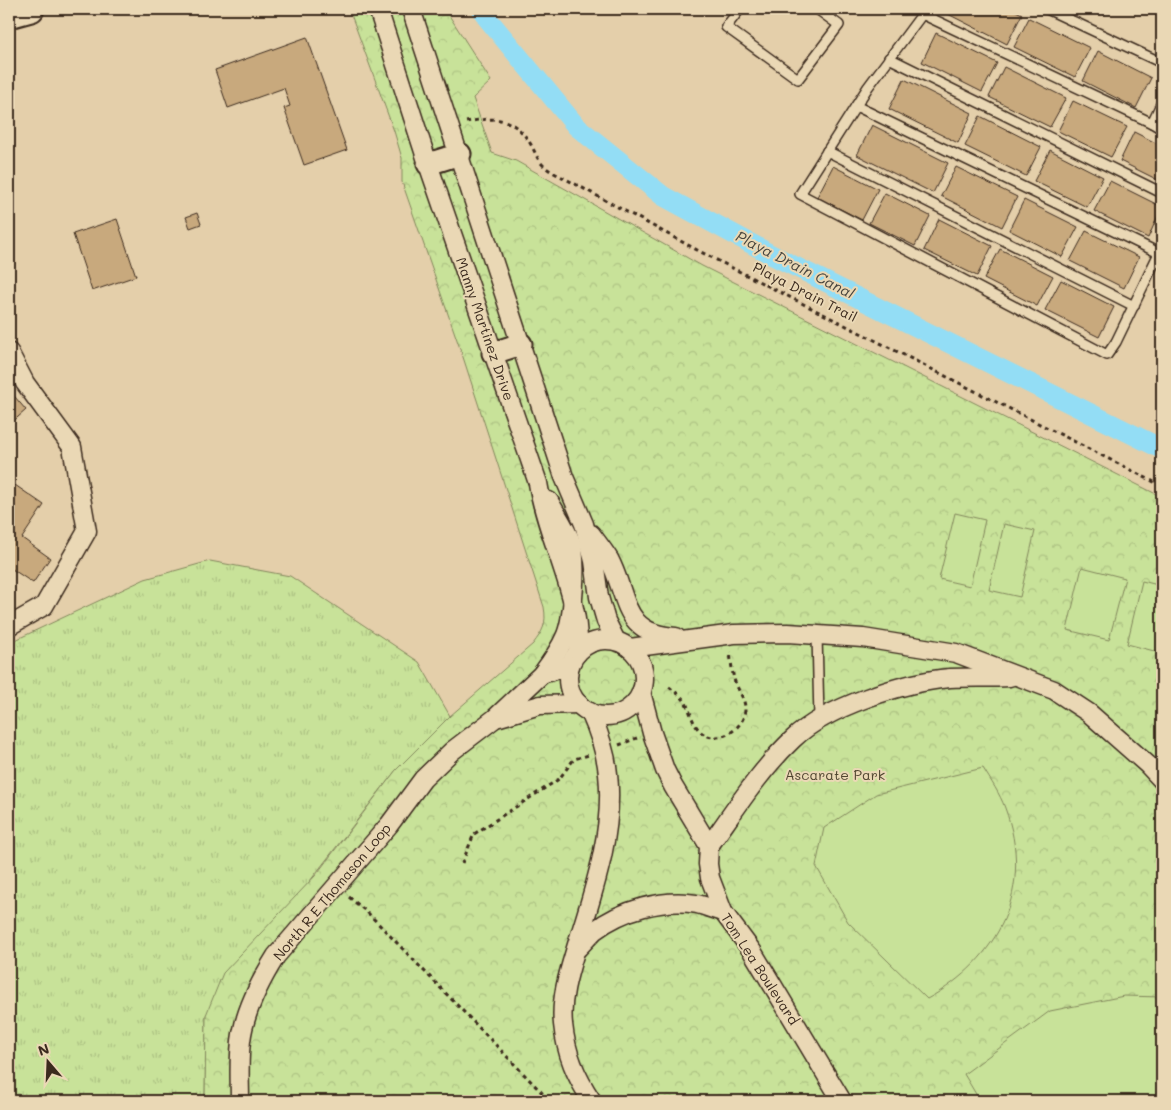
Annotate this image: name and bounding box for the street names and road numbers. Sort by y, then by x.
street label: Manny Martinez Drive [452,255,519,403]
street label: Playa Drain Trail [750,257,861,326]
street label: North R E Thomason Loop [268,819,395,964]
street label: Tom Lea Boulevard [717,909,804,1028]

